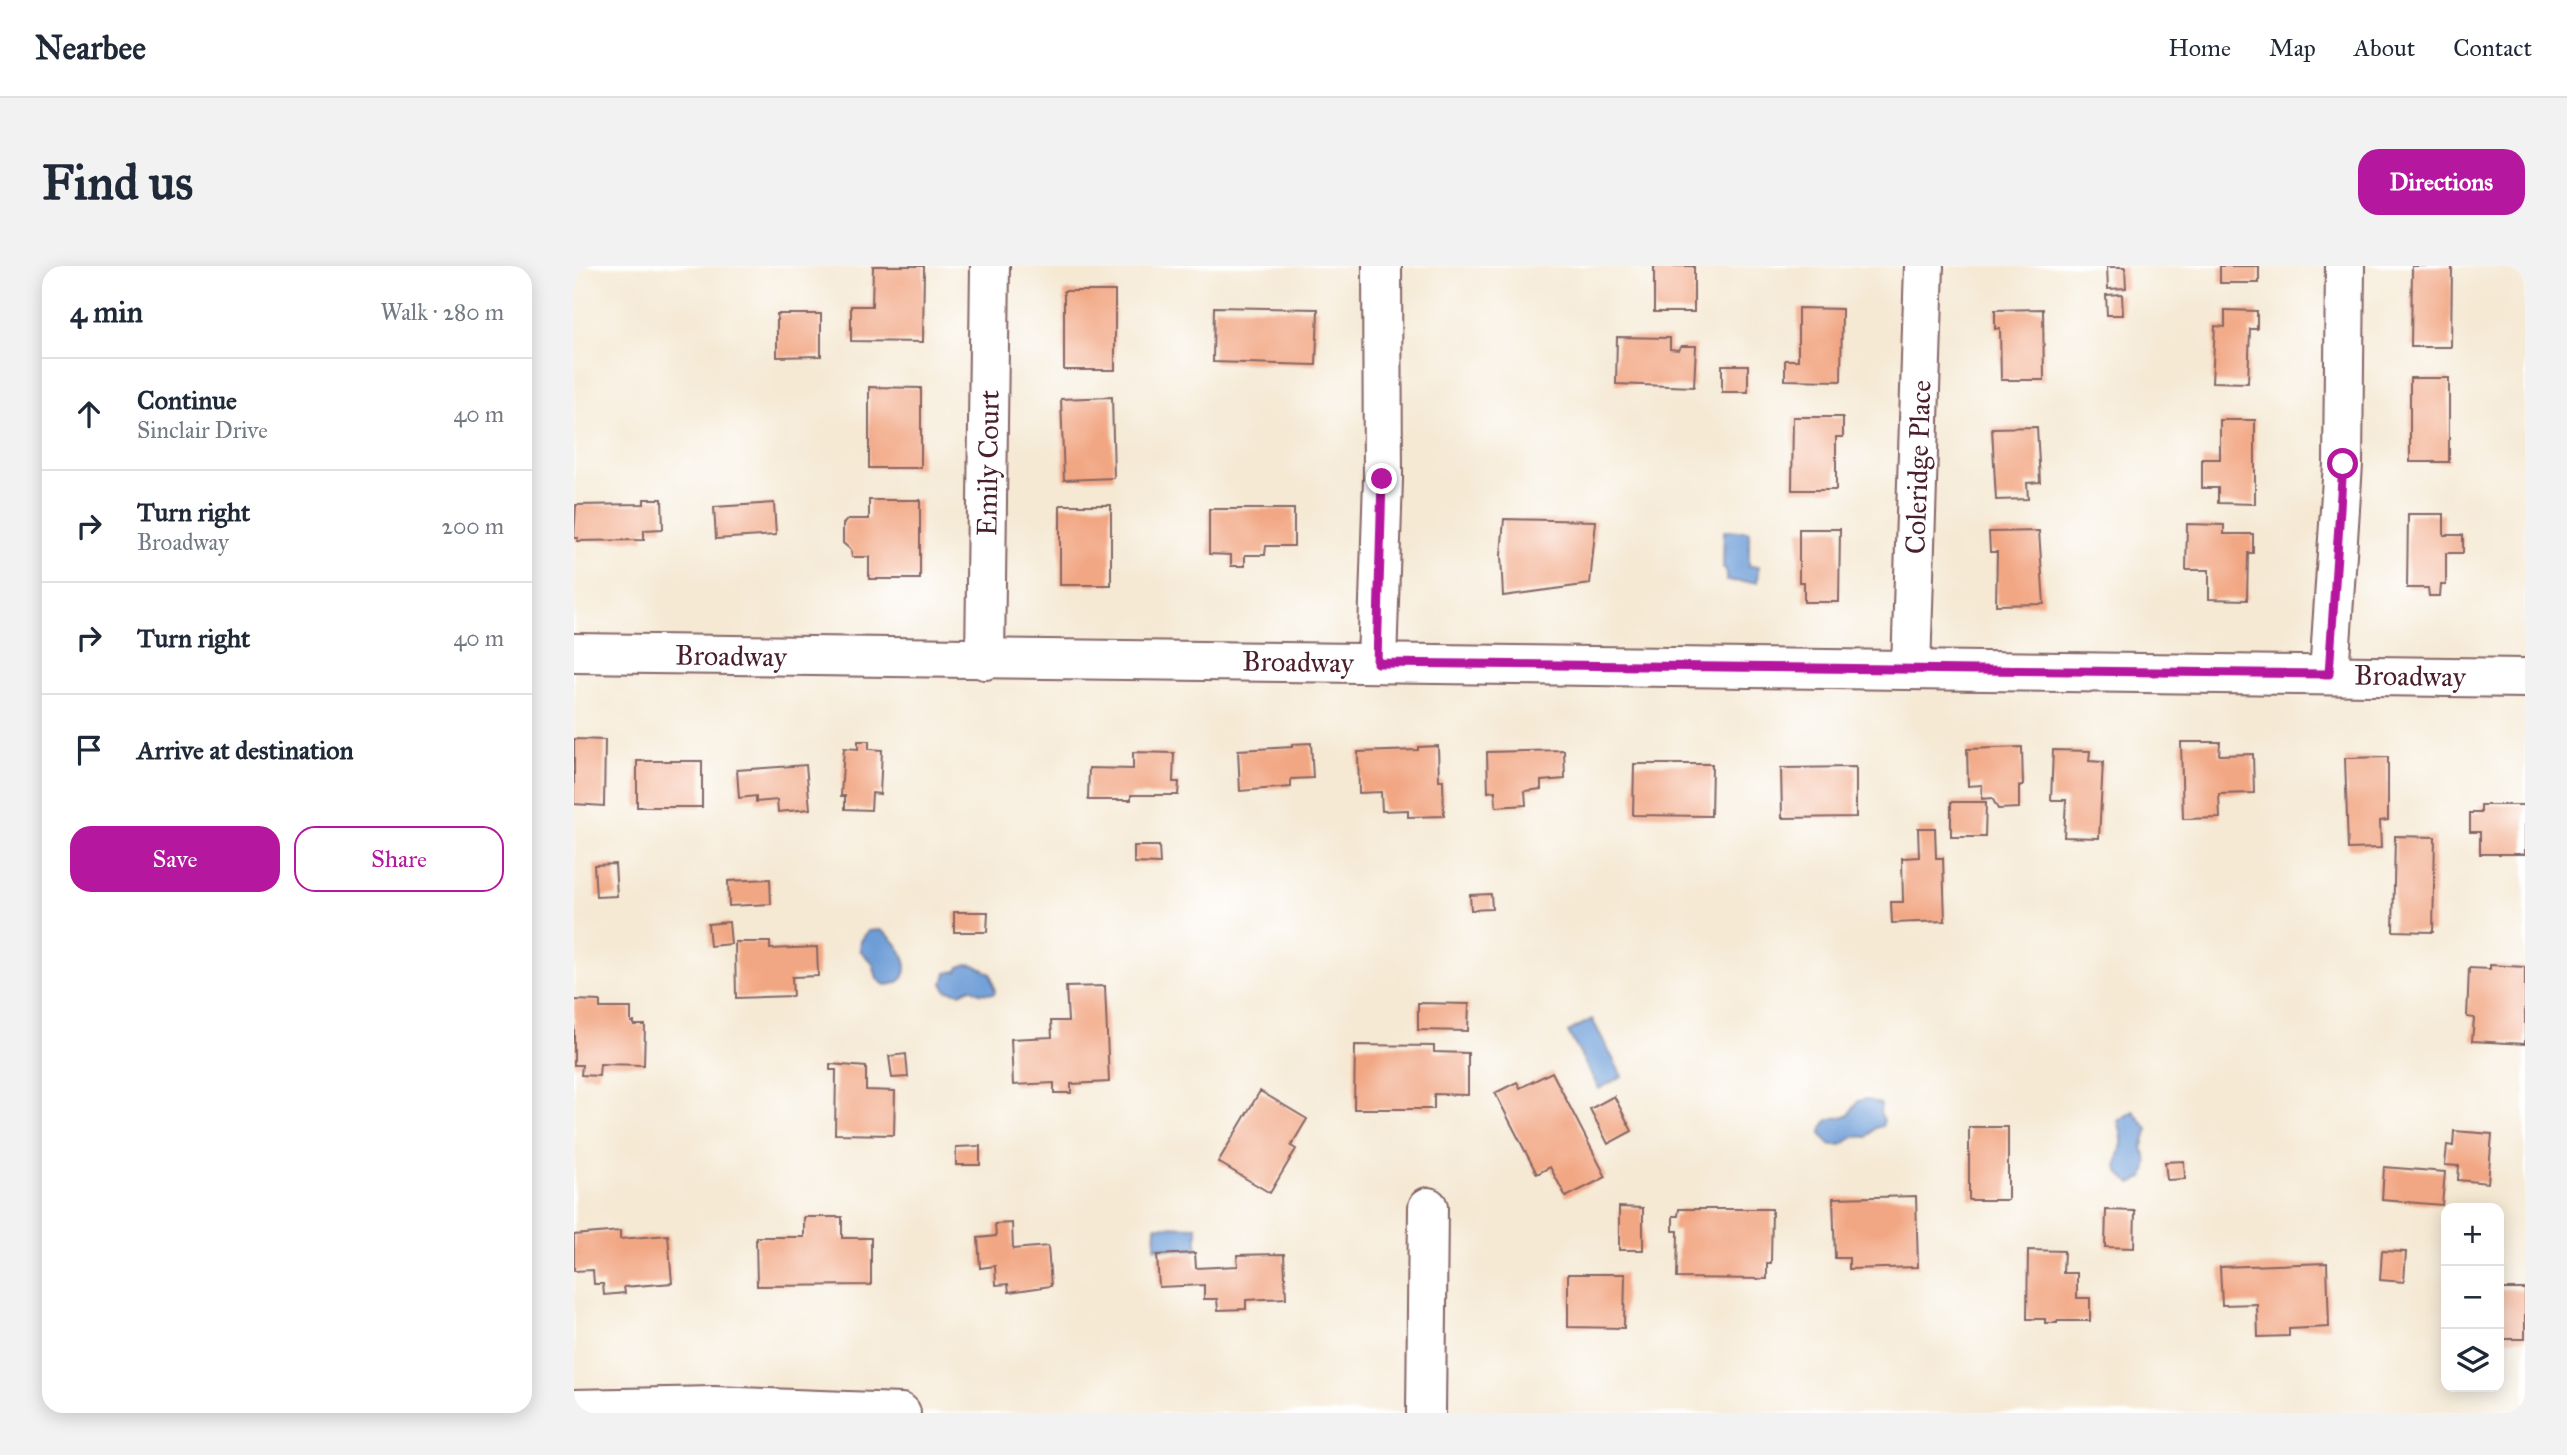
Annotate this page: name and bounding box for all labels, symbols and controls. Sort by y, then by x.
text: Nearbee [35,28,146,68]
text: Home [2168,33,2231,63]
text: Map [2269,33,2316,63]
text: About [2354,33,2415,63]
text: Contact [2453,33,2532,63]
button: Directions [2358,149,2525,215]
text: Find us [42,153,193,212]
text: 4 min [70,294,143,330]
text: Walk · 280 m [380,298,504,326]
street label: Coleridge Place [1897,379,1939,555]
text: Continue [137,384,237,416]
street label: Emily Court [969,389,1007,536]
icon: ahead [70,395,108,433]
text: 40 m [454,400,504,428]
text: Sinclair Drive [137,416,268,444]
route start [2327,448,2358,479]
route end [1366,463,1397,494]
text: Turn right [137,496,250,528]
icon: right [70,507,108,545]
text: 200 m [442,512,504,540]
text: Broadway [137,528,229,556]
icon: right [70,619,108,657]
text: Turn right [137,622,250,654]
text: 40 m [454,624,504,652]
street label: Broadway [675,638,788,674]
street label: Broadway [1242,644,1355,680]
street label: Broadway [2354,658,2467,694]
icon: arrive [70,731,108,769]
text: Arrive at destination [137,734,354,766]
button: Save [70,826,280,892]
button: Share [294,826,504,892]
map controls [2441,1203,2504,1392]
button: + [2441,1203,2504,1266]
button: − [2441,1266,2504,1329]
button: layers [2441,1329,2504,1392]

